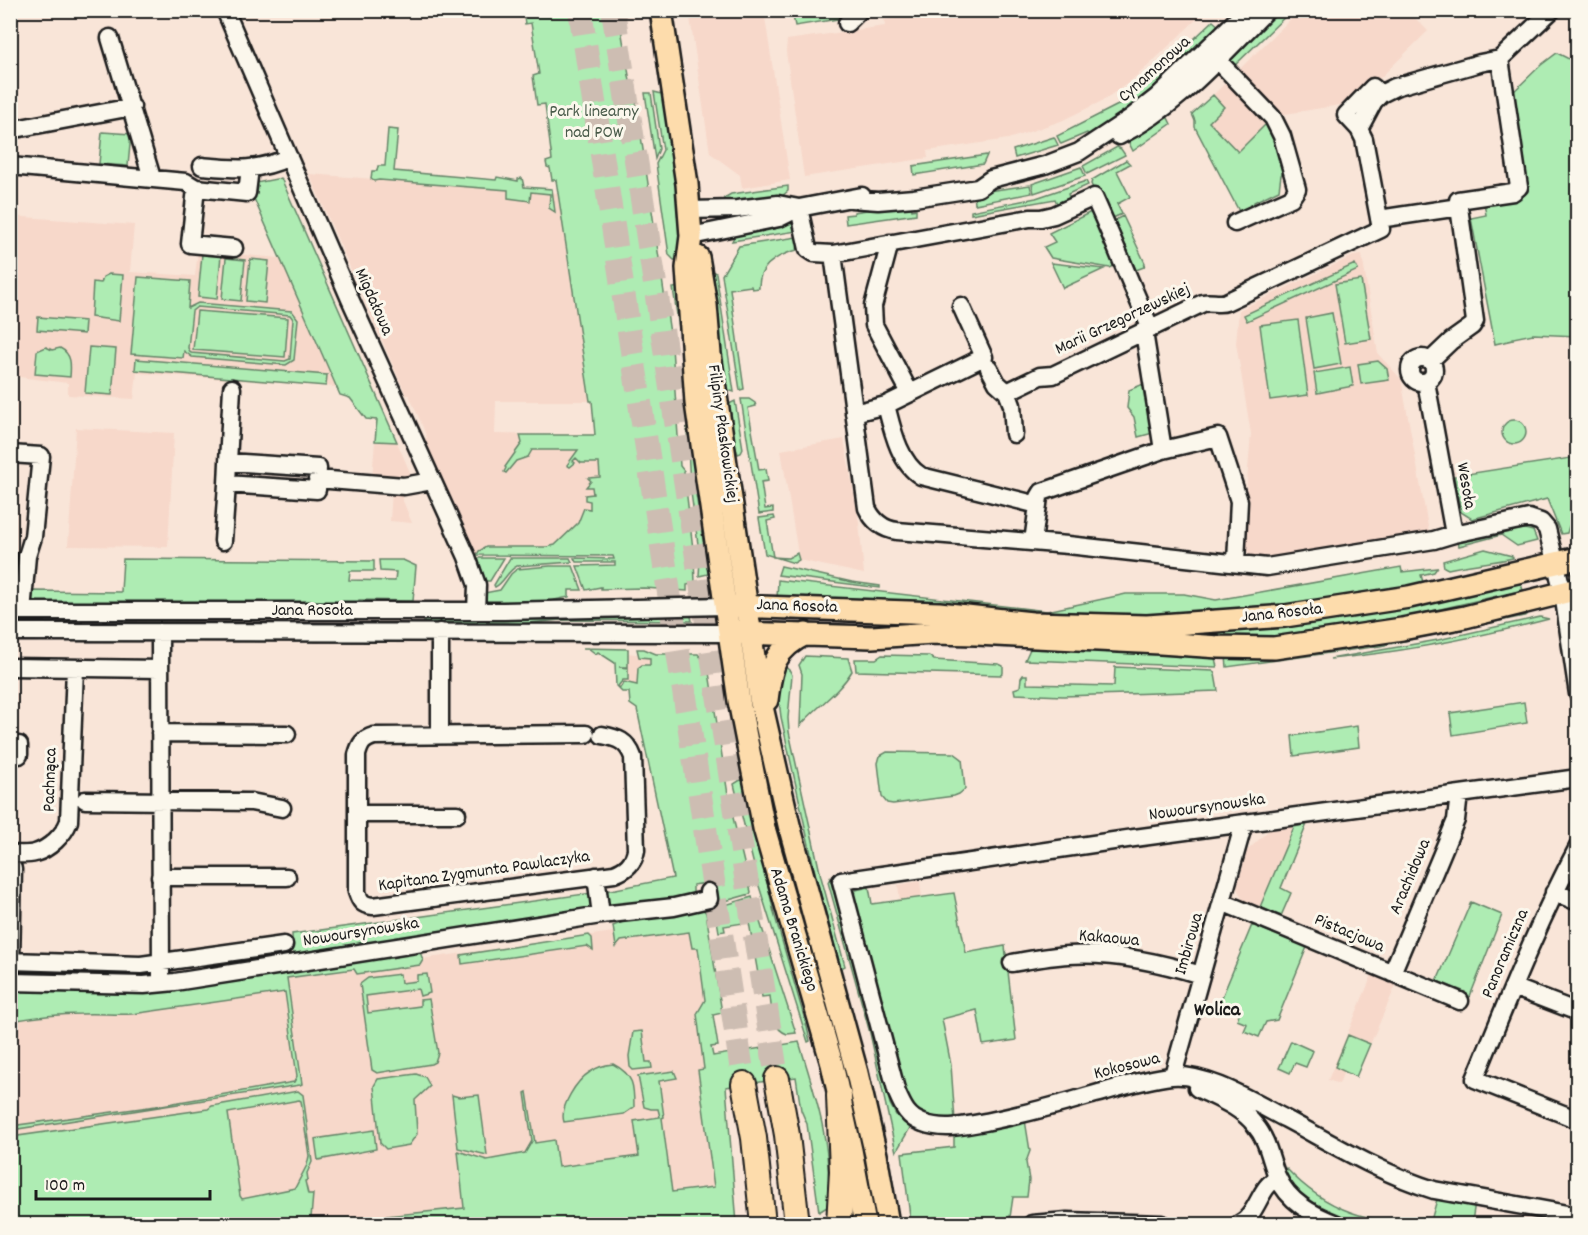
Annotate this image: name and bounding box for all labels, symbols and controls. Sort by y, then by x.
street label: Cynamonowa [1113,30,1197,109]
park label: Park linearny nad POW [549,100,639,146]
street label: Migdałowa [347,264,399,340]
street label: Marii Grzegorzewskiej [1051,278,1195,362]
street label: Filipiny Płaskowickiej [700,363,744,505]
street label: Wesoła [1449,461,1481,512]
street label: Jana Rosoła [756,593,839,621]
street label: Jana Rosoła [1240,597,1324,631]
street label: Jana Rosoła [271,599,353,624]
street label: Pachnąca [37,747,65,812]
street label: Nowoursynowska [1147,787,1267,829]
street label: Arachidowa [1384,835,1438,919]
street label: Kapitana Zygmunta Pawlaczyka [377,845,592,899]
street label: Adama Branickiego [762,865,824,995]
street label: Panoramiczna [1476,905,1536,1002]
street label: Pistacjowa [1310,908,1389,960]
street label: Imbirowa [1169,909,1211,978]
street label: Nowoursynowska [301,911,421,955]
street label: Kakaowa [1078,924,1141,954]
district label: Wolica [1194,997,1241,1025]
street label: Kokosowa [1091,1047,1163,1087]
scale bar [36,1163,210,1201]
text: 100 m [45,1174,85,1199]

